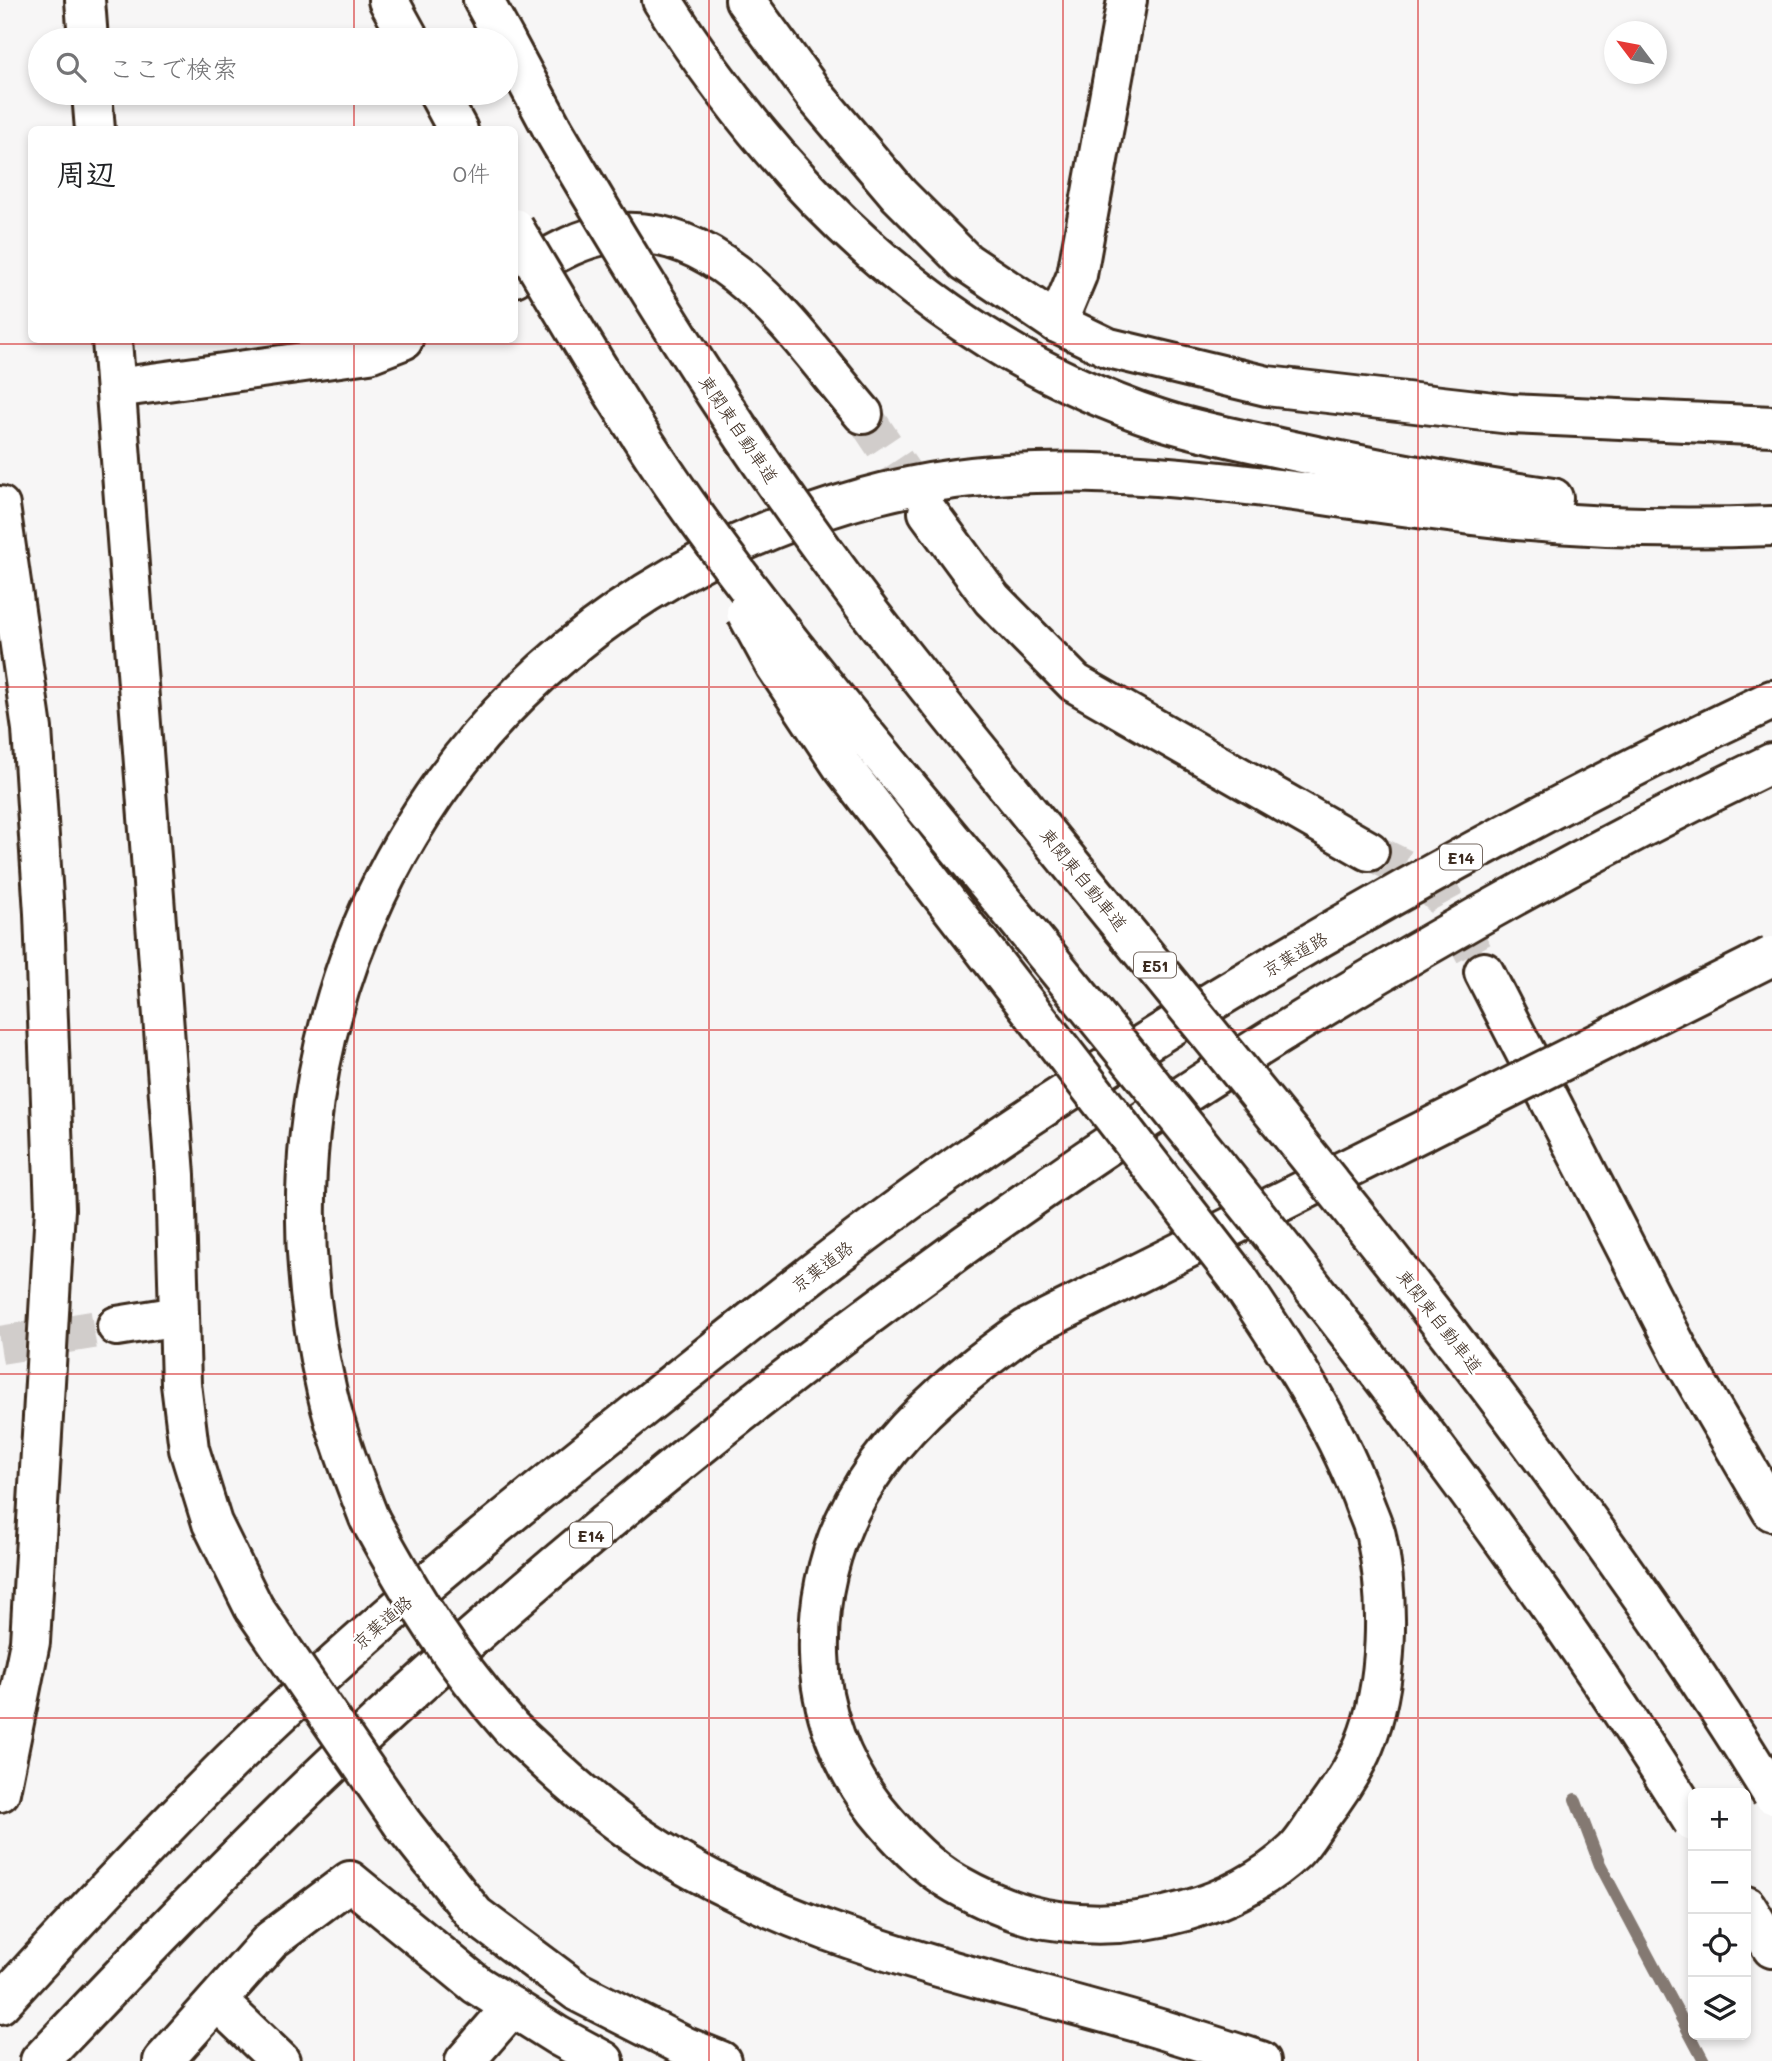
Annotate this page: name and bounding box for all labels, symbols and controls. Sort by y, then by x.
north arrow [1604,21,1667,84]
search box [28,28,518,105]
icon: search [52,48,90,86]
text: ここで検索 [108,51,238,85]
text: 周辺 [56,153,116,193]
text: 0件 [453,158,490,188]
street label: 東関東自動車道 [694,370,784,488]
street label: 東関東自動車道 [1035,822,1133,936]
road number: E14 [1440,844,1482,870]
street label: 京葉道路 [1258,926,1332,982]
road number: E51 [1134,953,1176,978]
street label: 京葉道路 [786,1235,858,1297]
street label: 東関東自動車道 [1392,1264,1488,1378]
road number: E14 [570,1522,612,1548]
street label: 京葉道路 [347,1589,417,1655]
map controls [1688,1788,1751,2040]
button: + [1688,1788,1751,1851]
button: − [1688,1851,1751,1914]
button: locate [1688,1914,1751,1977]
button: layers [1688,1977,1751,2040]

